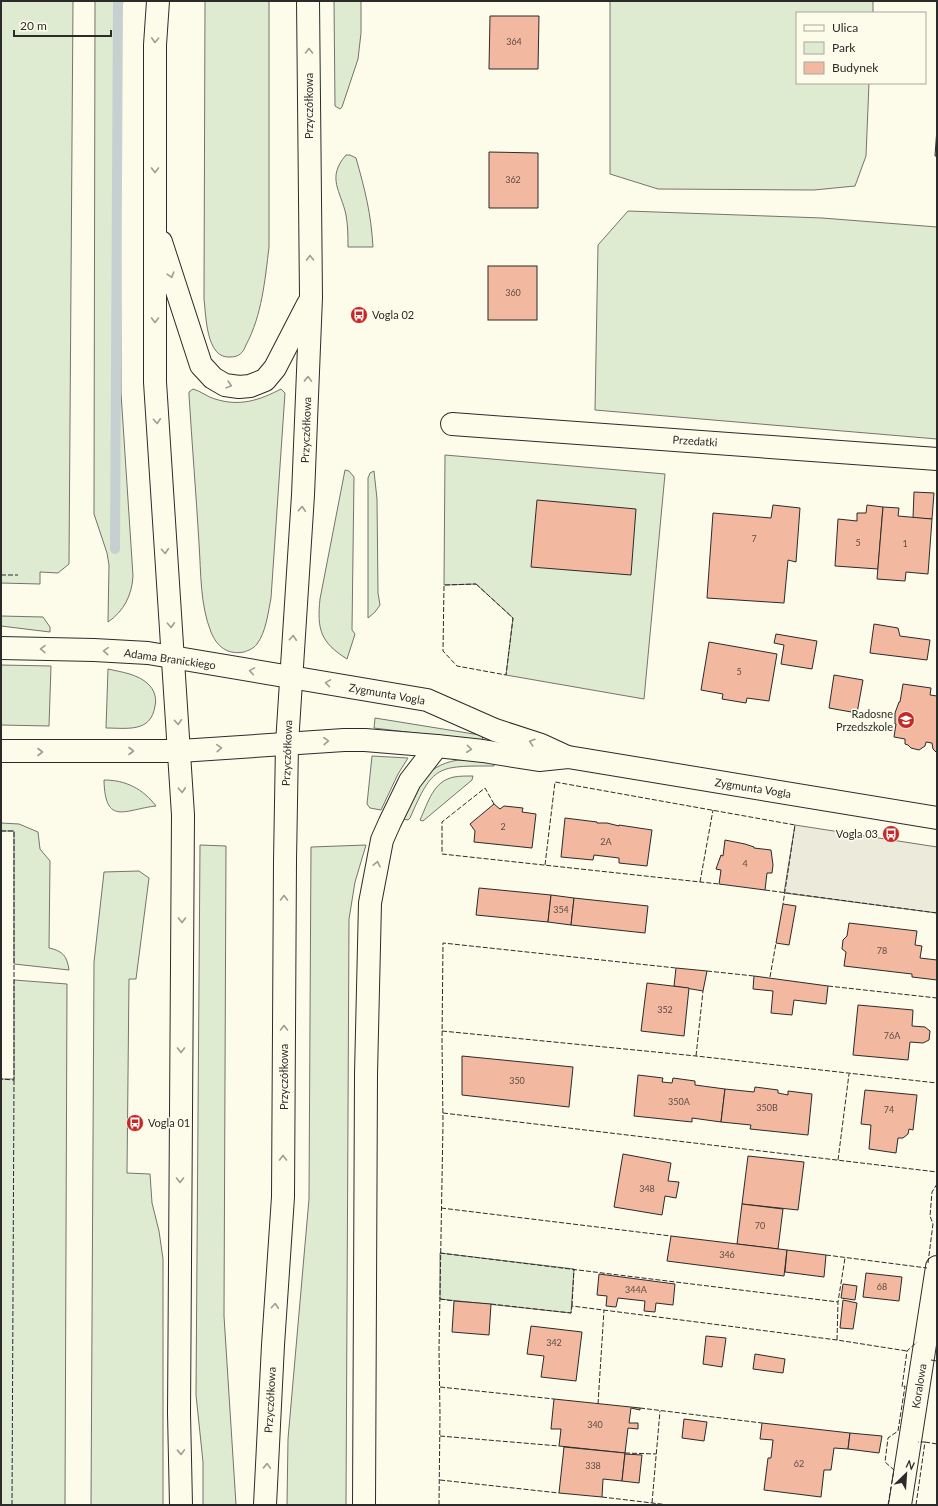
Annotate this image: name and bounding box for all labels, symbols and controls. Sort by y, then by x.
scale bar [14,12,111,38]
legend [796,12,926,84]
text: 20 m [20,18,47,33]
text: Ulica [832,20,858,35]
house number: 364 [506,36,522,47]
one-way arrow [151,37,160,43]
text: Park [832,40,856,55]
one-way arrow [305,48,313,54]
text: Budynek [832,60,879,75]
street label: Przyczółkowa [302,73,315,139]
one-way arrow [151,167,159,173]
house number: 362 [505,174,521,185]
one-way arrow [306,255,315,261]
one-way arrow [167,271,175,278]
house number: 360 [505,287,521,298]
bus stop icon: Vogla 02 [349,305,369,325]
place label: Vogla 02 [372,308,414,321]
one-way arrow [151,317,159,323]
one-way arrow [303,376,312,382]
one-way arrow [225,380,232,389]
street label: Przyczółkowa [298,397,313,463]
one-way arrow [153,418,162,424]
street label: Przedatki [672,432,718,449]
one-way arrow [298,506,307,512]
house number: 7 [751,533,757,544]
house number: 5 [855,537,861,548]
house number: 1 [902,538,908,549]
one-way arrow [161,548,169,554]
one-way arrow [166,622,175,628]
one-way arrow [289,635,298,641]
one-way arrow [40,645,46,653]
street label: Adama Branickiego [123,646,217,671]
one-way arrow [103,647,109,655]
house number: 5 [736,666,742,677]
one-way arrow [249,667,255,676]
one-way arrow [325,680,331,688]
street label: Zygmunta Vogla [348,680,426,707]
place label: Radosne Przedszkole [836,707,893,733]
school or university icon: Radosne Przedszkole [896,710,916,730]
one-way arrow [173,719,182,725]
street label: Przyczółkowa [279,720,294,786]
one-way arrow [323,737,329,746]
one-way arrow [529,738,536,747]
one-way arrow [216,744,222,753]
one-way arrow [466,744,472,753]
one-way arrow [128,747,134,755]
one-way arrow [37,748,43,756]
street label: Zygmunta Vogla [714,775,792,800]
one-way arrow [177,787,186,793]
house number: 2 [500,821,506,832]
bus stop icon: Vogla 03 [881,824,901,844]
place label: Vogla 03 [836,827,878,840]
house number: 2A [600,836,613,847]
house number: 4 [742,858,748,869]
one-way arrow [372,861,381,867]
one-way arrow [280,895,288,901]
house number: 354 [553,904,569,915]
one-way arrow [178,917,186,923]
house number: 78 [877,945,887,956]
house number: 352 [657,1004,673,1015]
one-way arrow [280,1025,288,1031]
house number: 76A [884,1030,901,1041]
street label: Przyczółkowa [277,1044,290,1110]
one-way arrow [177,1047,185,1053]
house number: 350 [509,1075,525,1086]
house number: 350A [668,1096,691,1107]
house number: 350B [756,1102,778,1113]
house number: 74 [884,1104,894,1115]
bus stop icon: Vogla 01 [125,1113,145,1133]
place label: Vogla 01 [148,1116,190,1129]
one-way arrow [279,1155,287,1161]
one-way arrow [176,1177,184,1183]
house number: 348 [639,1183,655,1194]
house number: 70 [755,1220,765,1231]
house number: 346 [719,1249,735,1260]
house number: 68 [877,1281,887,1292]
house number: 344A [625,1284,648,1295]
one-way arrow [271,1303,280,1309]
house number: 342 [546,1337,562,1348]
street label: Koralowa [909,1363,928,1409]
street label: Przyczółkowa [261,1367,278,1433]
house number: 340 [587,1419,603,1430]
one-way arrow [177,1449,185,1455]
north arrow [886,1454,926,1494]
text: N [904,1457,917,1472]
house number: 62 [794,1458,804,1469]
house number: 338 [585,1460,601,1471]
one-way arrow [263,1463,271,1469]

